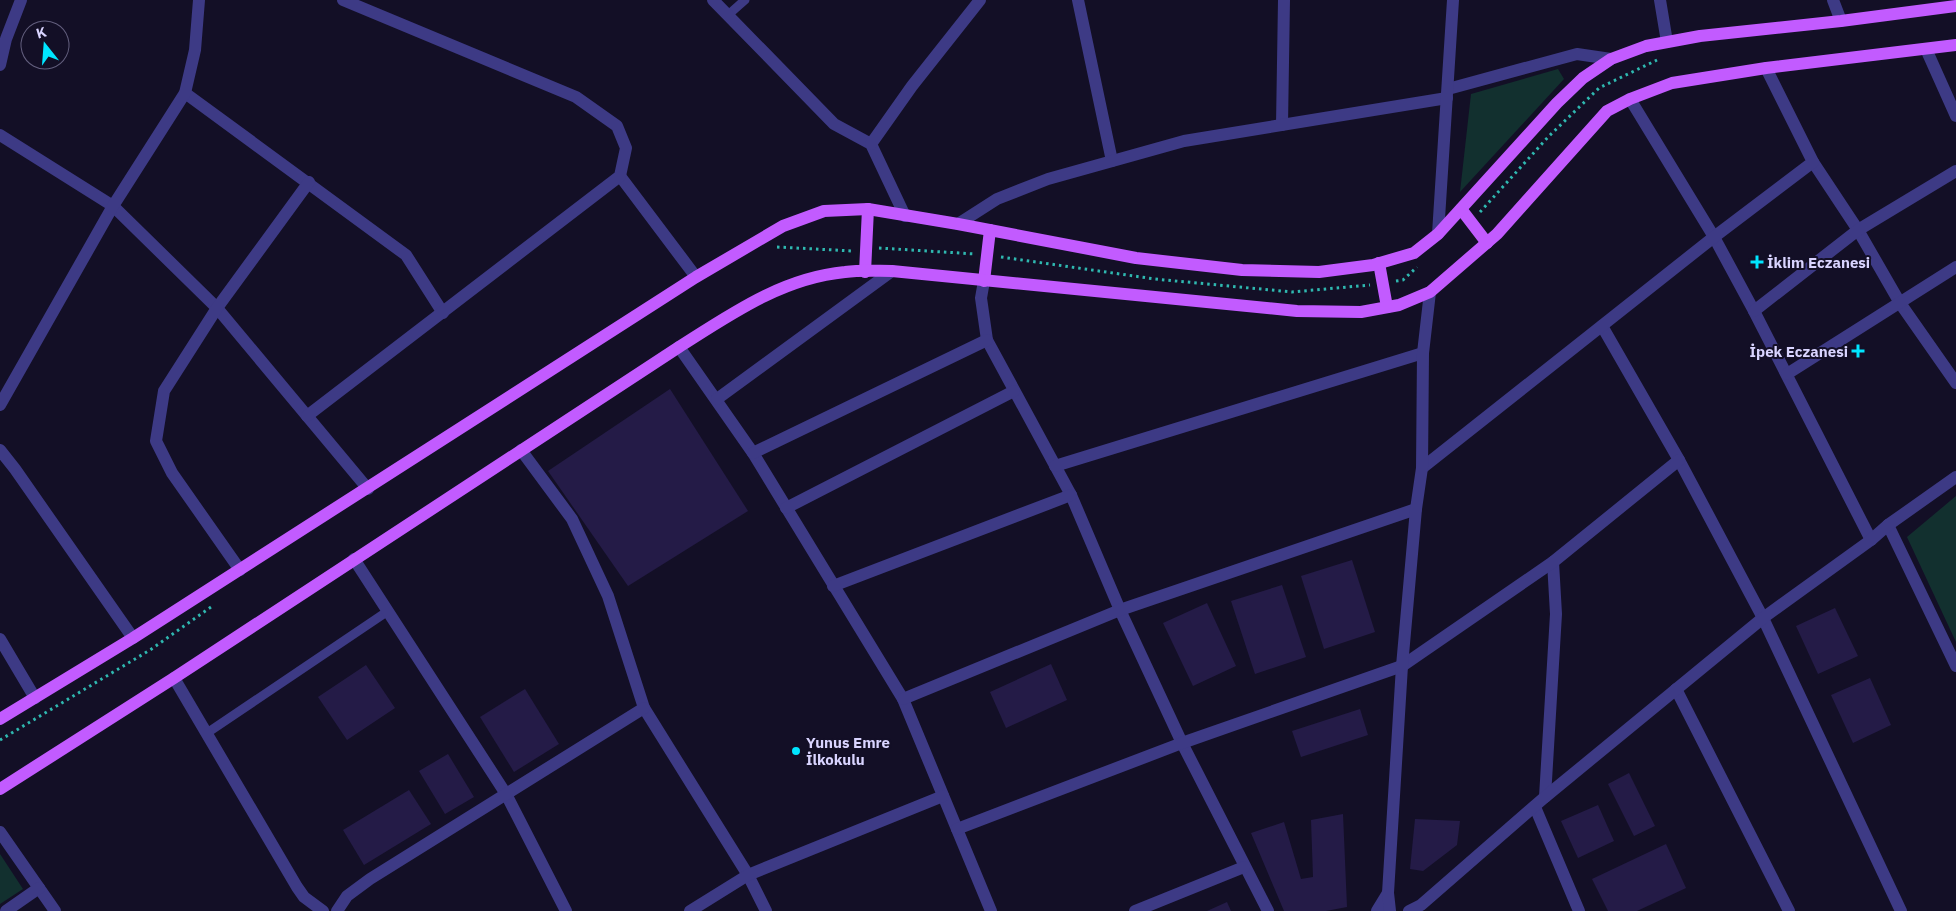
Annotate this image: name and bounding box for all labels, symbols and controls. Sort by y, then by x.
north arrow [20,20,70,70]
text: K [34,22,49,43]
place label: İklim Eczanesi [1767,253,1870,272]
marker: İklim Eczanesi [1751,256,1763,268]
place label: İpek Eczanesi [1750,342,1848,361]
marker: İpek Eczanesi [1852,345,1864,357]
place label: Yunus Emre İlkokulu [806,733,890,769]
marker: Yunus Emre İlkokulu [790,745,802,757]

